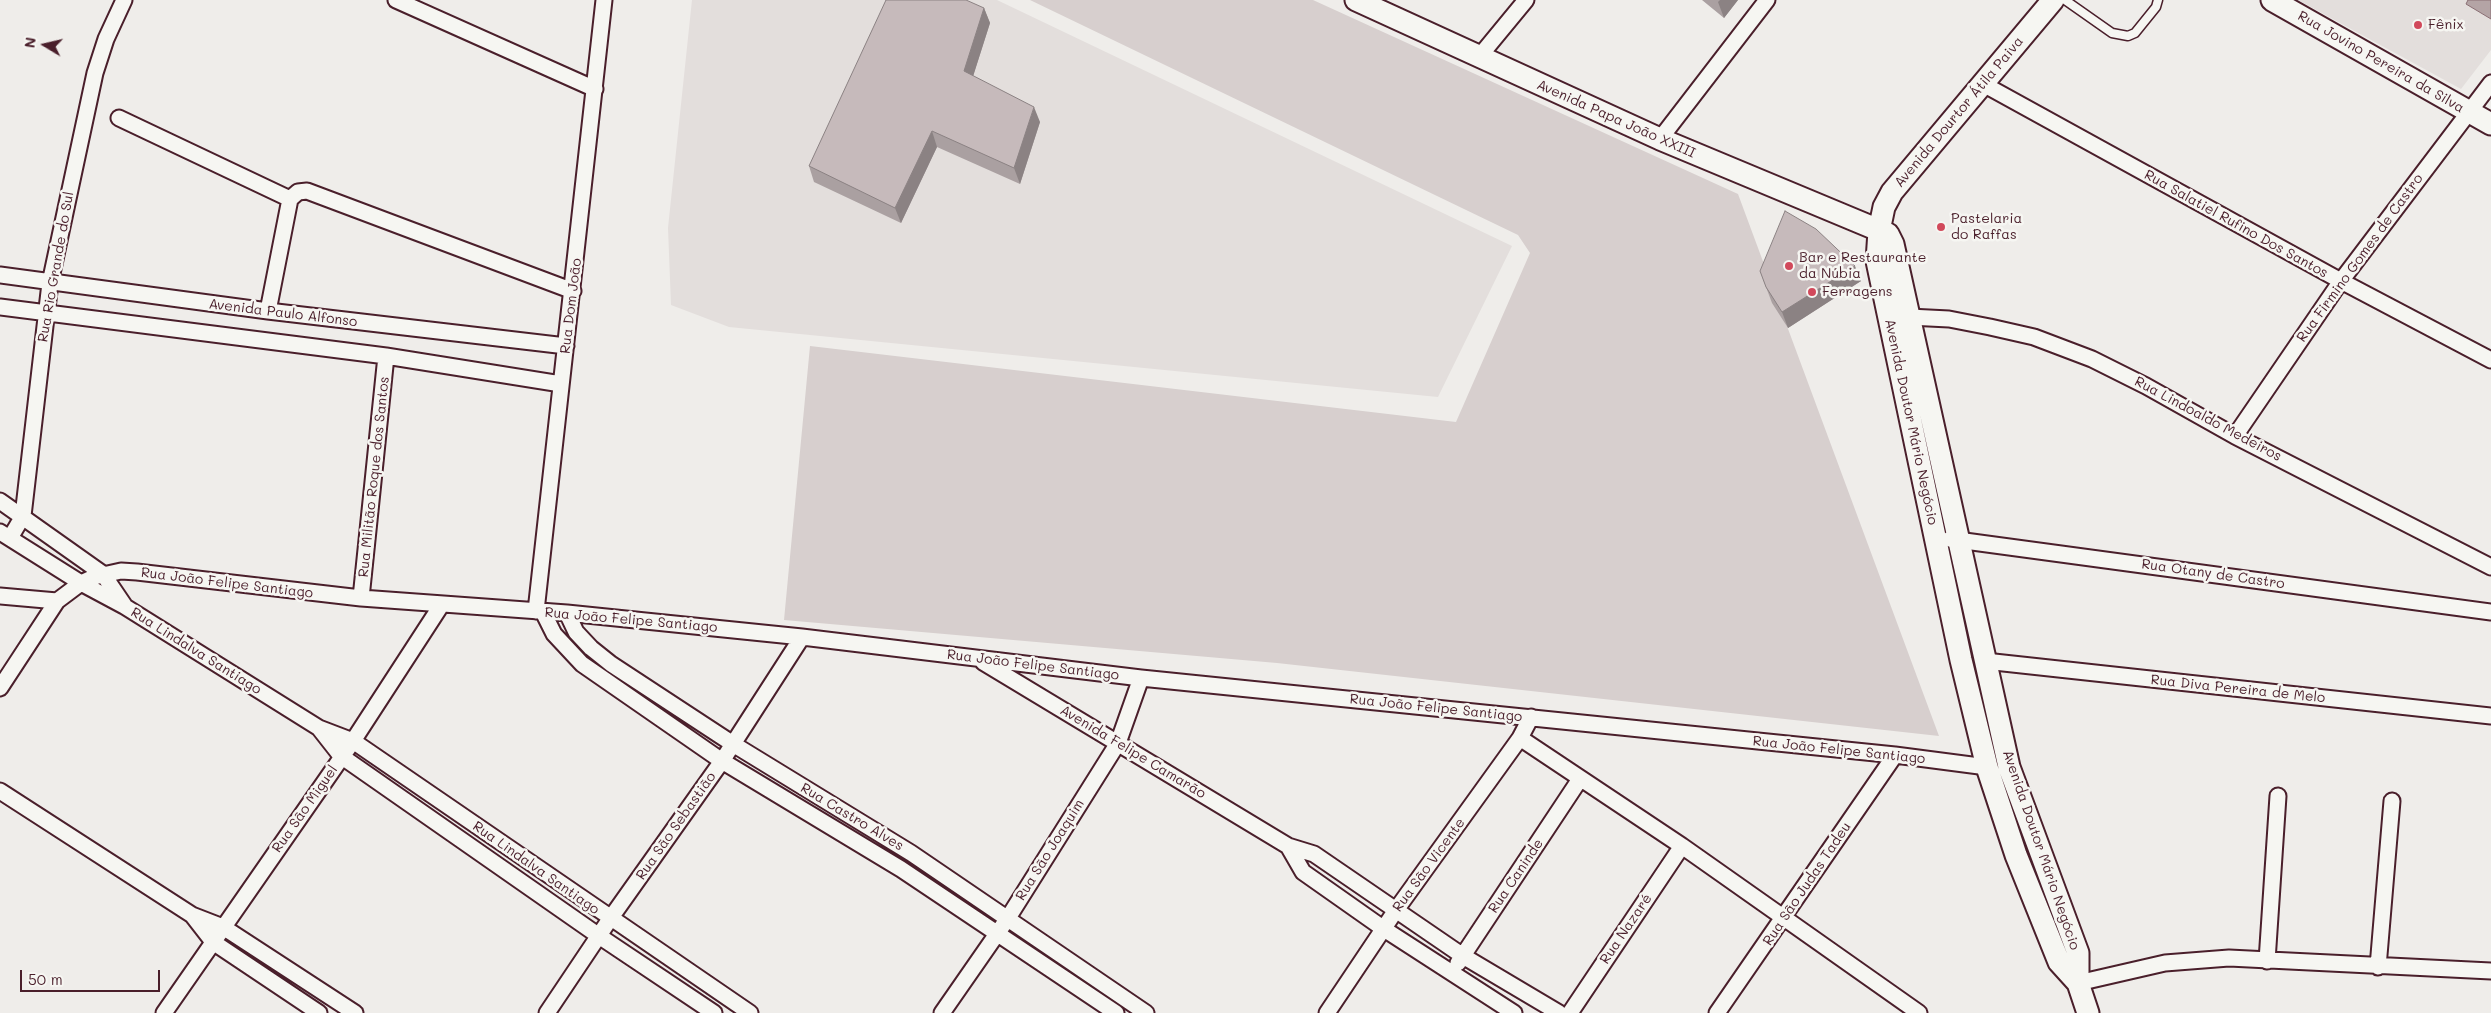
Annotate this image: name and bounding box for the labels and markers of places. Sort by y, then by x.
place label: Fênix [2428,17,2464,33]
marker: Fênix [2412,19,2424,31]
place label: Pastelaria do Raffas [1951,211,2022,243]
marker: Pastelaria do Raffas [1935,221,1947,233]
place label: Bar e Restaurante da Núbia [1799,250,1926,282]
marker: Bar e Restaurante da Núbia [1783,260,1795,272]
place label: Ferragens [1822,284,1893,300]
marker: Ferragens [1806,286,1818,298]

